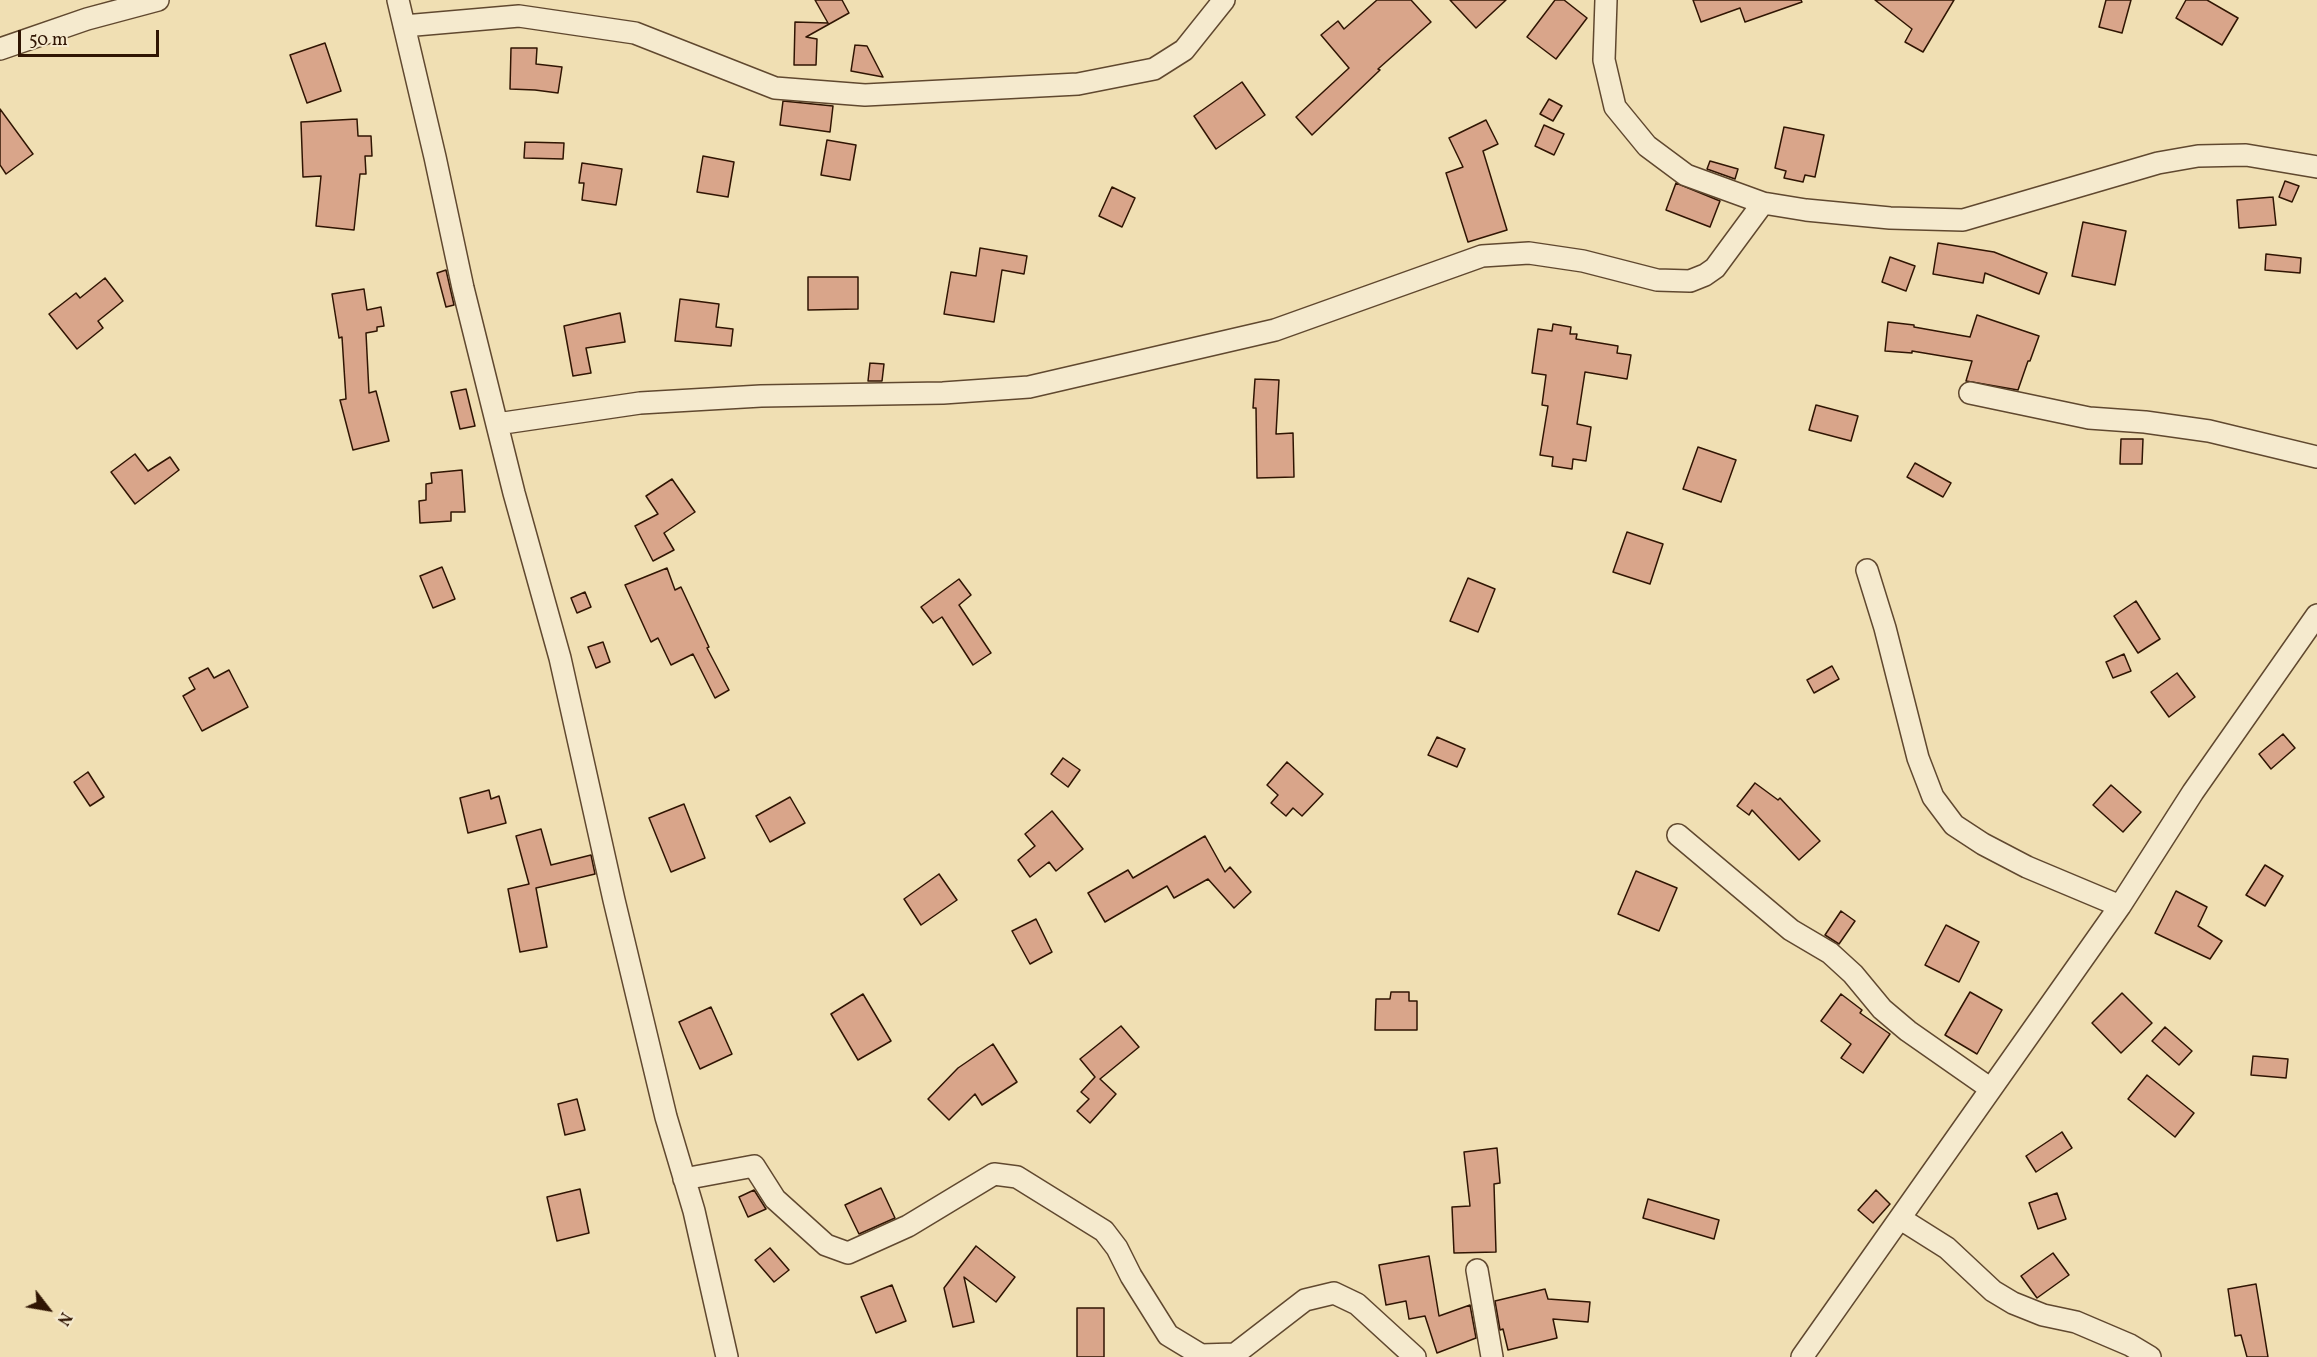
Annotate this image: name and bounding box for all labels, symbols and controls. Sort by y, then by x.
scale bar [21,18,162,56]
text: 50 m [29,28,68,53]
north arrow [18,1279,78,1339]
text: N [51,1308,76,1329]

